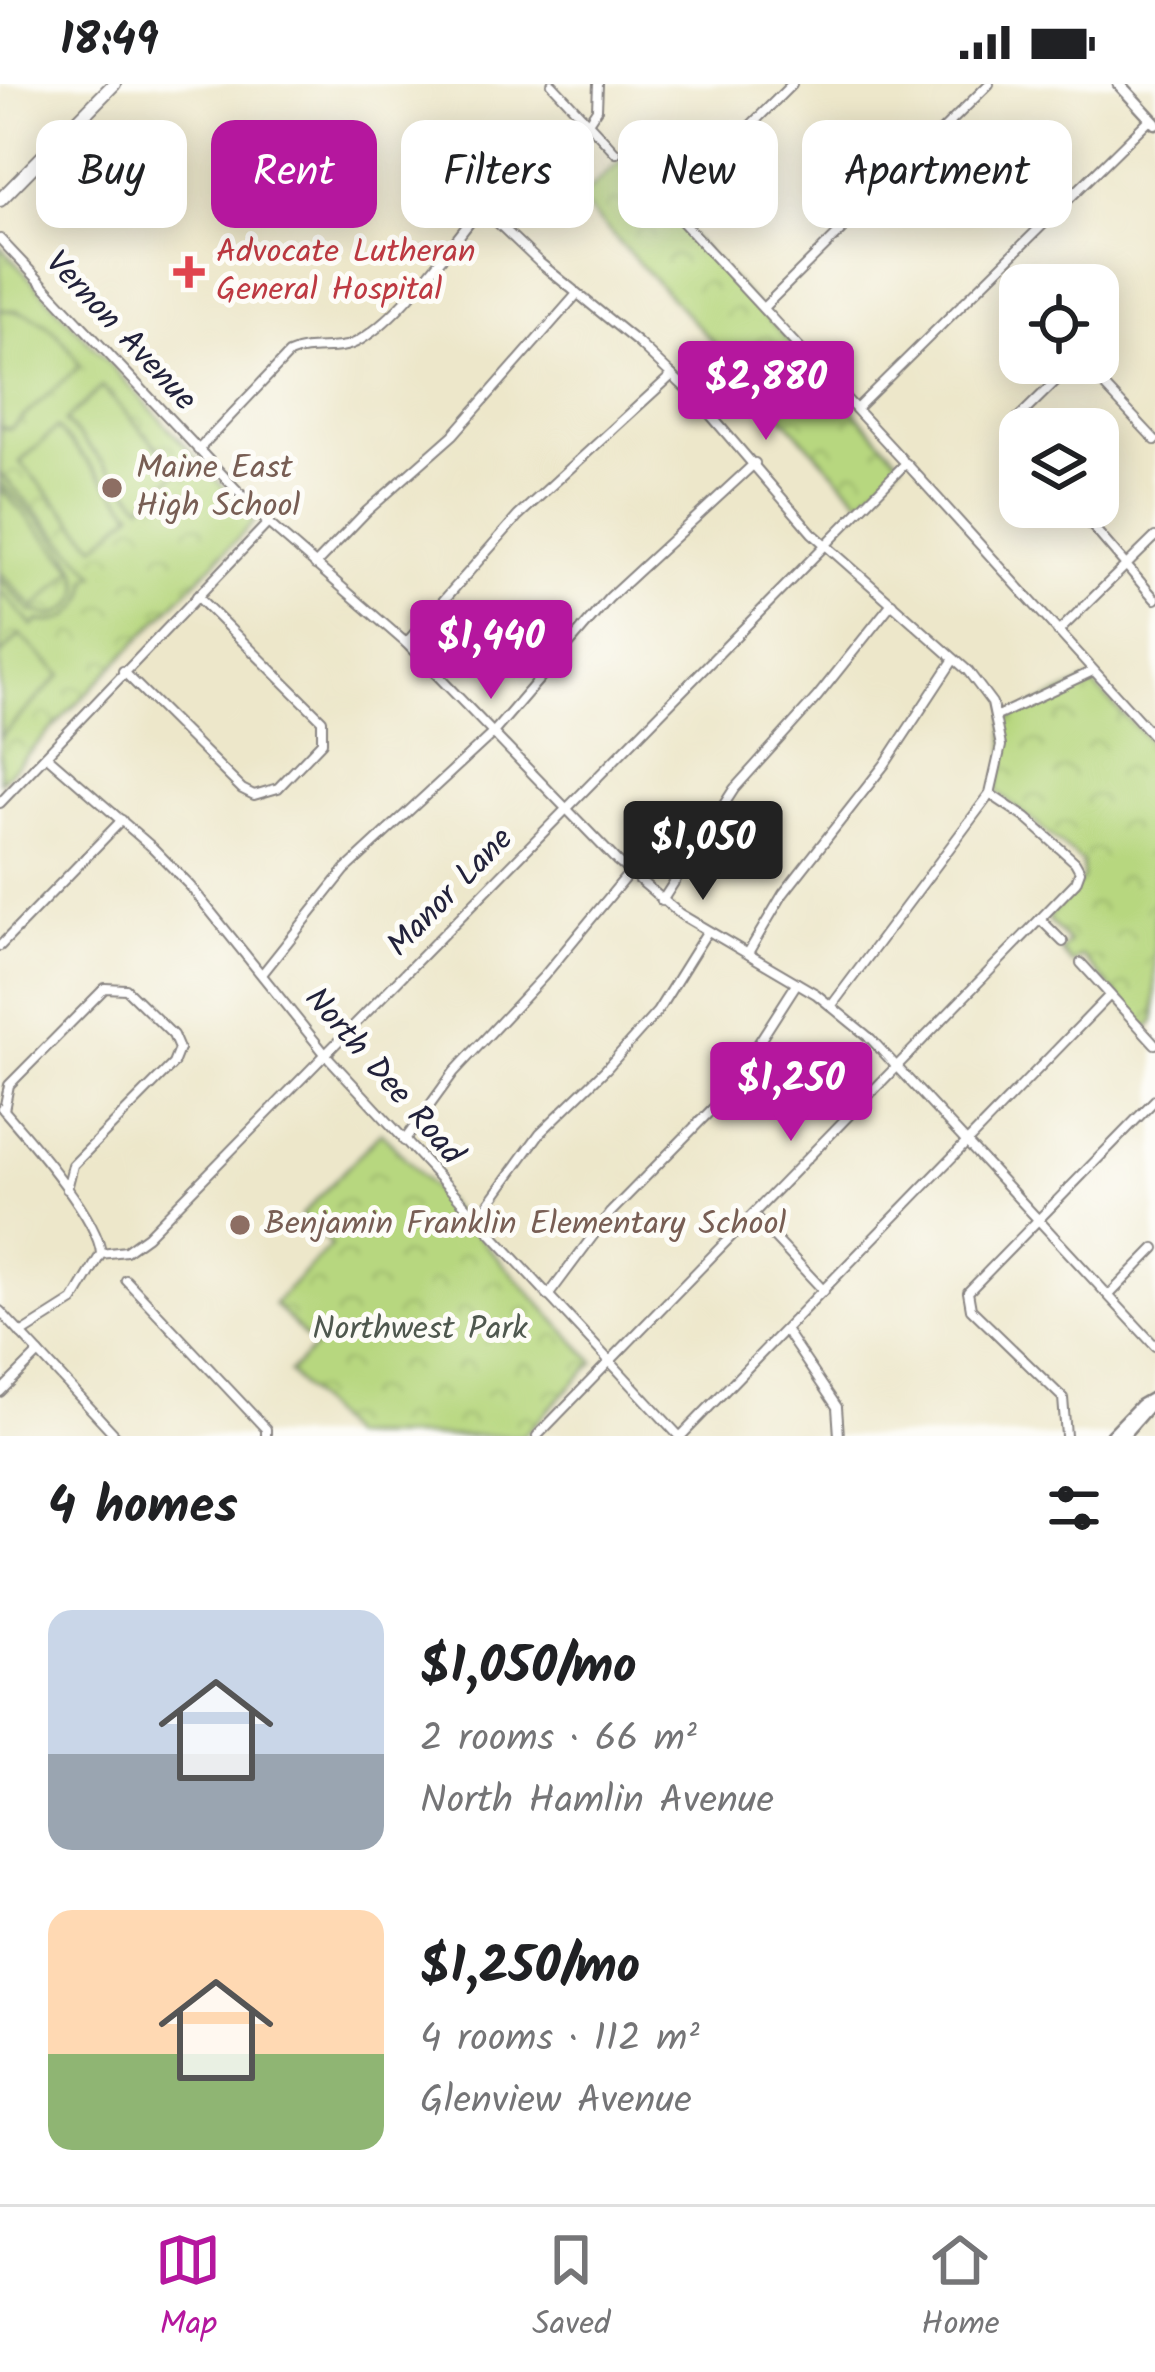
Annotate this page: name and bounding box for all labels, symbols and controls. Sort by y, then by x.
text: 18:49 [60,6,159,78]
chip: Buy [36,120,187,228]
chip: Rent [211,120,377,228]
chip: Filters [401,120,594,228]
chip: New [618,120,778,228]
chip: Apartment [802,120,1072,228]
place label: Advocate Lutheran General Hospital [216,227,476,318]
street label: Vernon Avenue [31,239,209,425]
marker: Advocate Lutheran General Hospital [173,256,205,288]
map controls [999,264,1119,528]
button: locate [999,264,1119,384]
pin: $2,880 [668,341,864,443]
text: $2,880 [705,349,827,411]
button: layers [999,408,1119,528]
place label: Maine East High School [136,443,300,534]
marker: Maine East High School [99,475,125,501]
pin: $1,440 [393,600,589,702]
text: $1,440 [437,608,545,670]
pin: $1,050 [605,801,801,903]
text: $1,050 [651,809,755,871]
street label: Manor Lane [375,815,527,970]
street label: North Dee Road [290,976,477,1179]
pin: $1,250 [693,1042,889,1144]
text: $1,250 [737,1050,845,1112]
place label: Benjamin Franklin Elementary School [264,1199,786,1252]
marker: Benjamin Franklin Elementary School [227,1212,253,1238]
park label: Northwest Park [312,1304,528,1357]
text: 4 homes [48,1468,238,1549]
icon: filters [1041,1475,1107,1541]
text: $1,050/mo [420,1628,637,1709]
icon: home [144,1658,288,1802]
text: 2 rooms · 66 m² [420,1709,697,1771]
text: North Hamlin Avenue [420,1771,774,1833]
text: $1,250/mo [420,1928,640,2009]
icon: home [144,1958,288,2102]
text: 4 rooms · 112 m² [420,2009,699,2071]
text: Glenview Avenue [420,2071,692,2133]
tab: Map [155,2227,221,2352]
tab: Saved [532,2227,611,2352]
tab: Home [921,2227,1000,2352]

